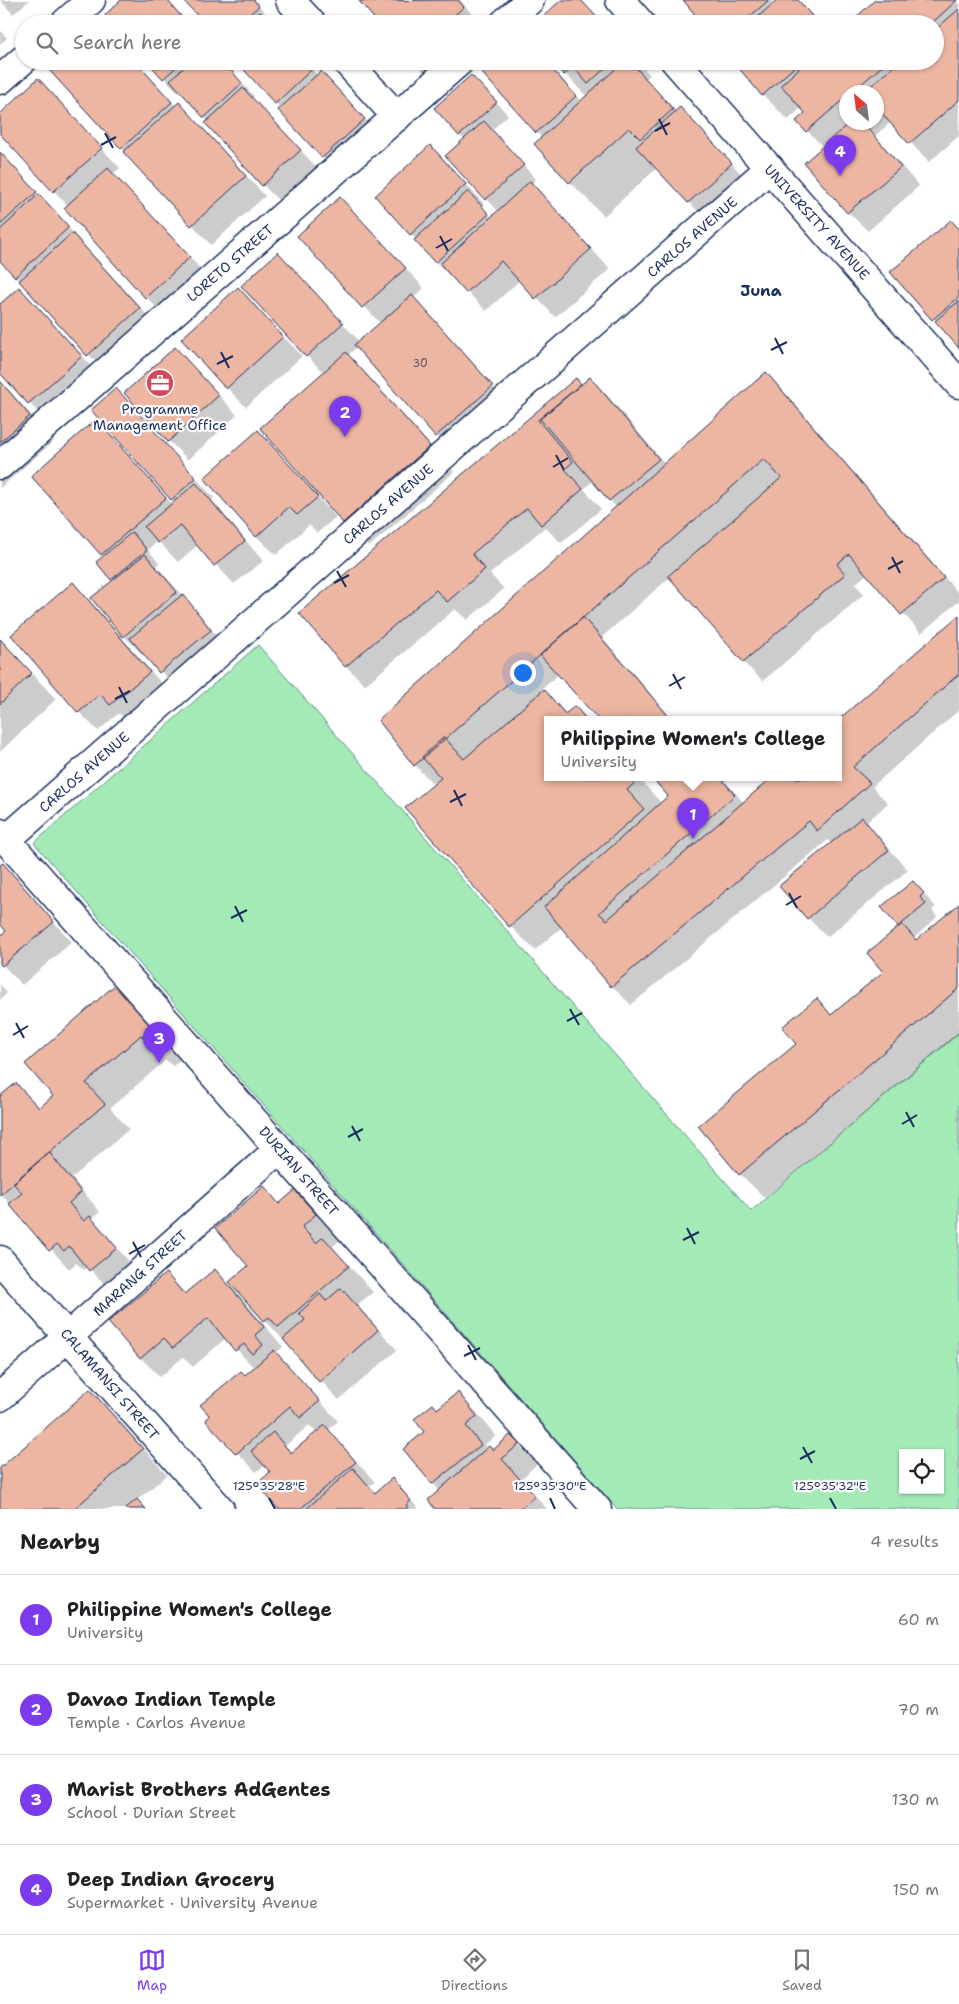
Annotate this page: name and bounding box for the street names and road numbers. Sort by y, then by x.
street label: UNIVERSITY AVENUE [761,161,874,284]
street label: CARLOS AVENUE [643,193,741,281]
street label: LORETO STREET [183,220,277,306]
street label: CARLOS AVENUE [339,460,437,548]
street label: CARLOS AVENUE [35,728,133,816]
street label: DURIAN STREET [255,1123,343,1220]
street label: MARANG STREET [89,1226,191,1320]
street label: CALAMANSI STREET [57,1325,164,1444]

